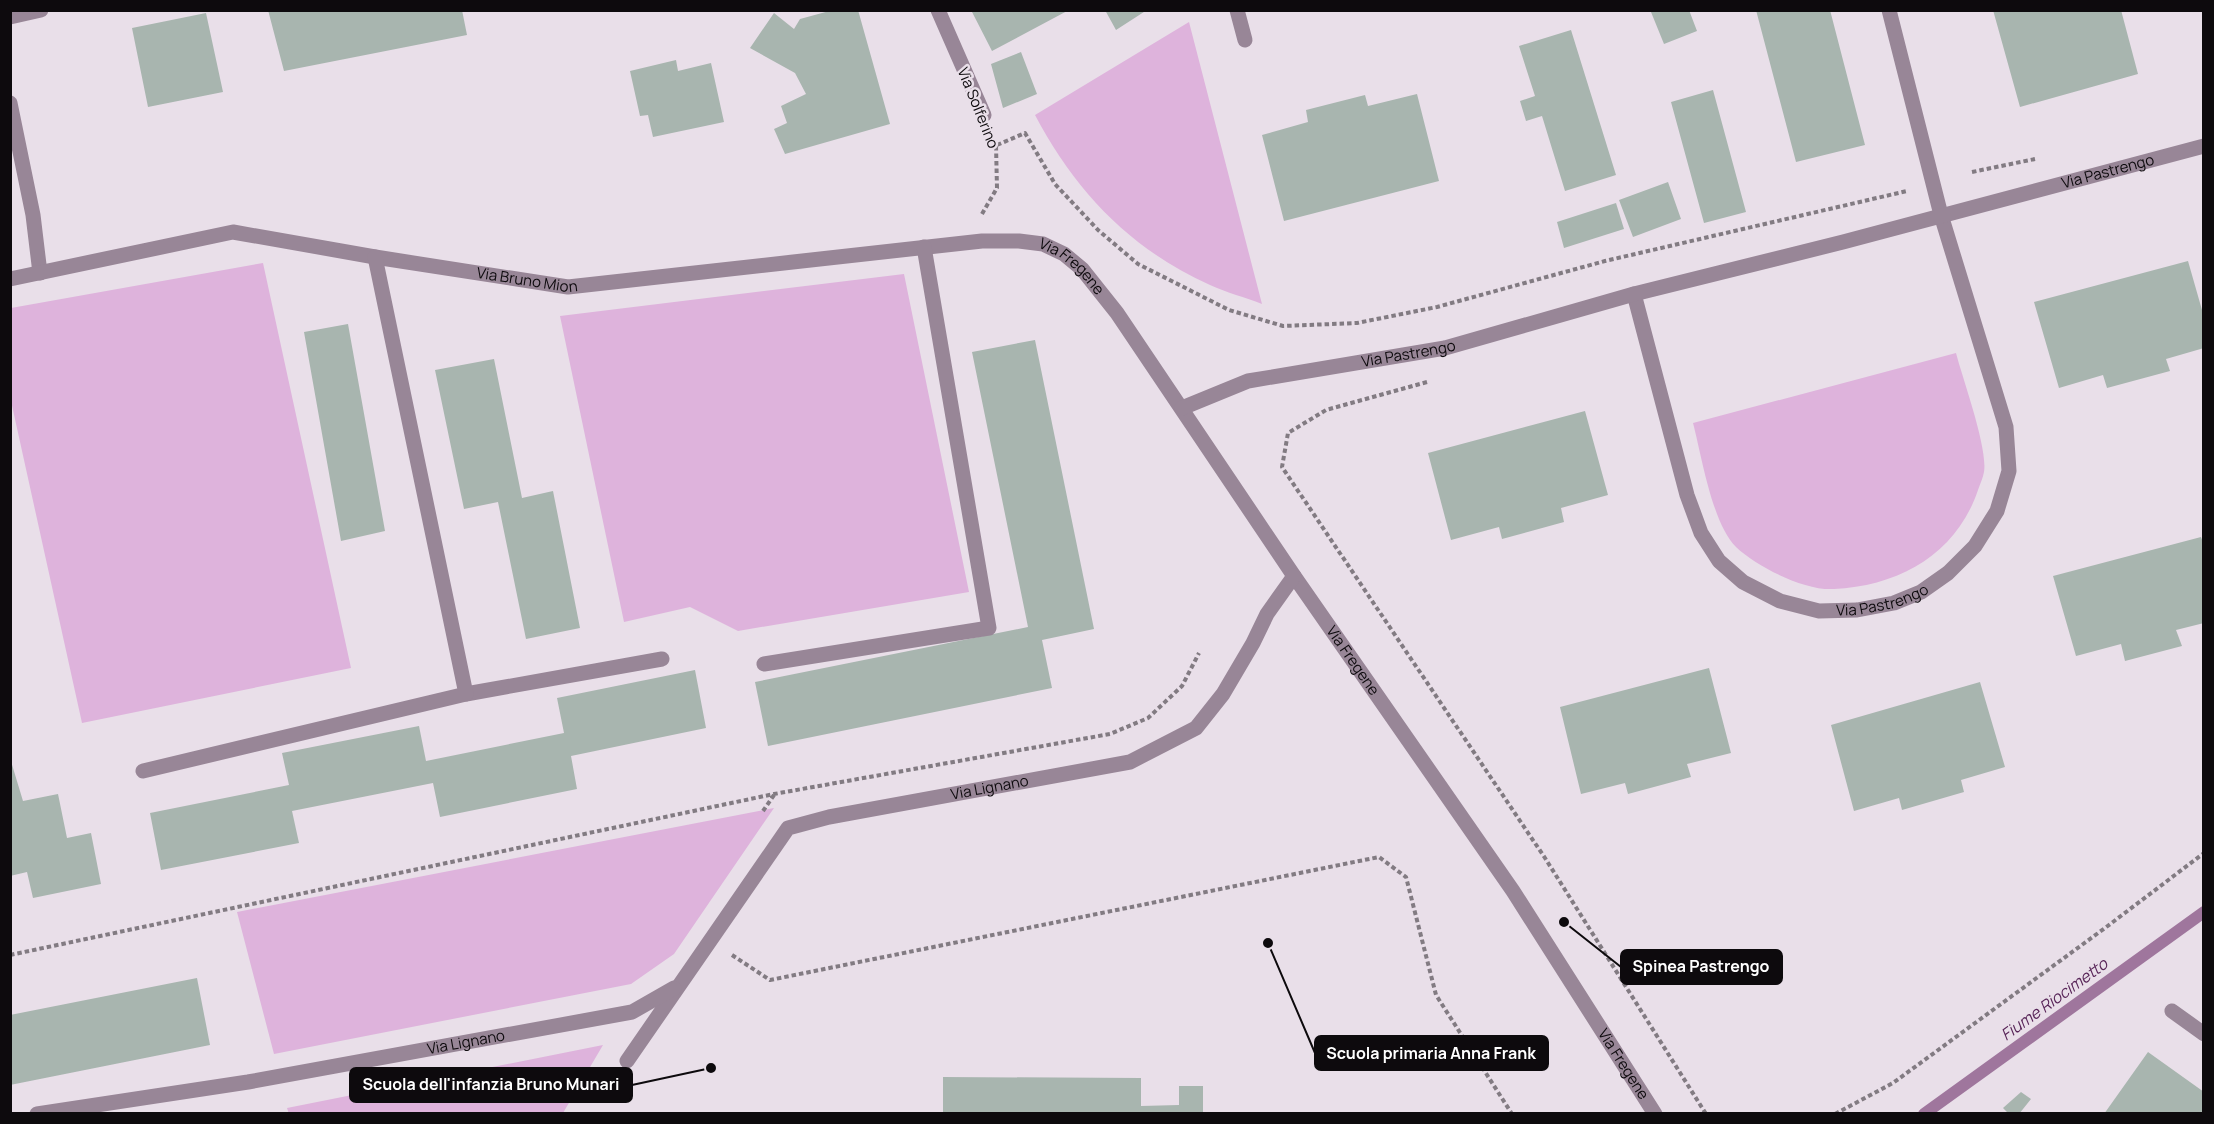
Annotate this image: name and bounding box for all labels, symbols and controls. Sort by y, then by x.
street label: Via Solferino [953,64,1004,152]
street label: Via Pastrengo [2059,149,2156,193]
street label: Via Fregene [1036,233,1110,299]
street label: Via Bruno Mion [475,262,579,297]
street label: Via Pastrengo [1360,335,1458,372]
street label: Via Pastrengo [1836,579,1933,621]
street label: Via Fregene [1322,621,1385,699]
street label: Via Lignano [949,770,1030,805]
callout: Spinea Pastrengo [1621,950,1782,984]
water label: Fiume Riocimetto [1996,952,2113,1045]
text: Spinea Pastrengo [1633,955,1770,977]
street label: Via Lignano [425,1024,507,1059]
street label: Via Fregene [1593,1024,1654,1104]
callout: Scuola primaria Anna Frank [1315,1036,1548,1070]
text: Scuola primaria Anna Frank [1326,1042,1536,1064]
callout: Scuola dell'infanzia Bruno Munari [350,1068,632,1102]
text: Scuola dell'infanzia Bruno Munari [362,1073,620,1095]

